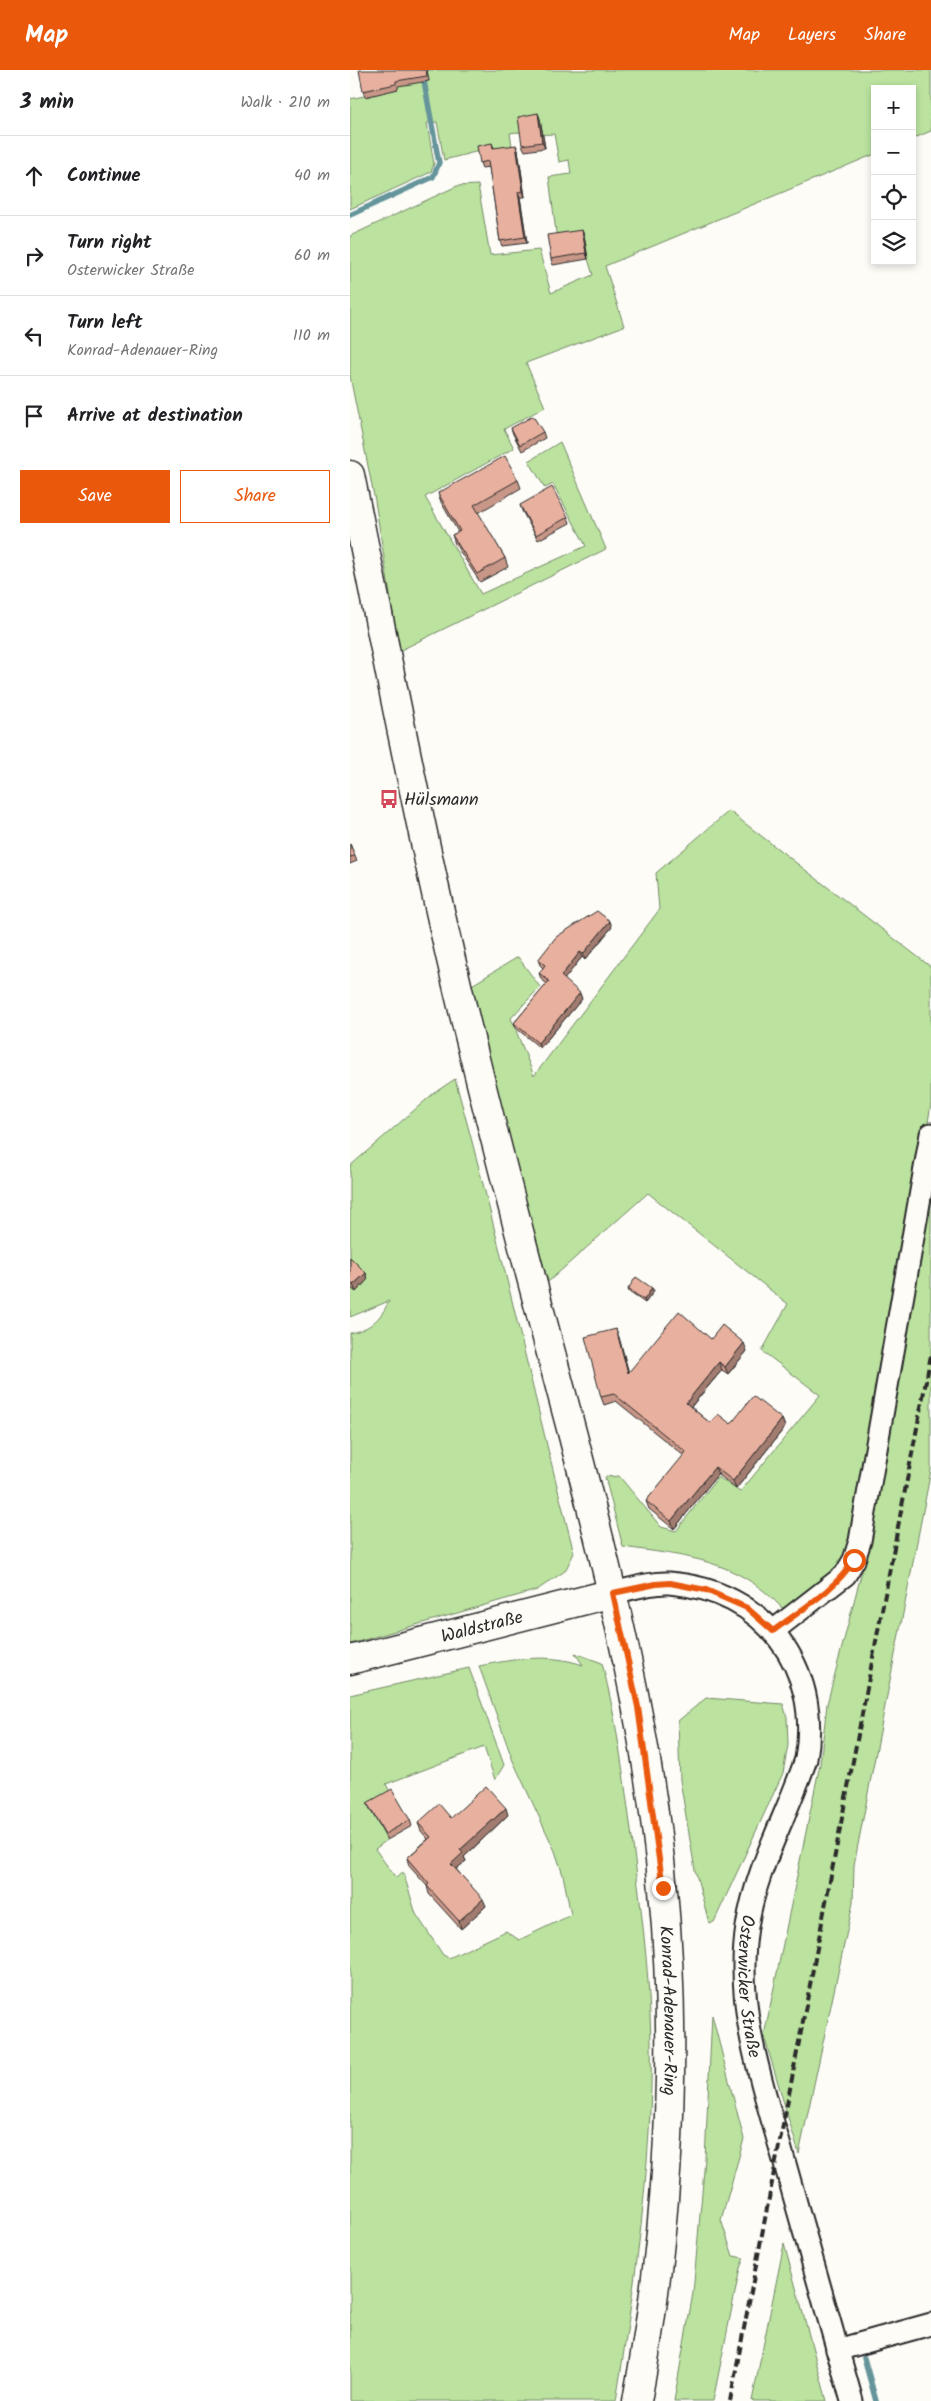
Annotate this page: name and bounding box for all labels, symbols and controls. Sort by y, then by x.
text: Map [25,16,68,55]
text: Map [729,21,760,50]
text: Layers [788,21,836,50]
text: Share [864,21,906,50]
map controls [871,85,916,265]
button: + [871,85,916,130]
text: 3 min [20,86,74,119]
text: Walk · 210 m [240,90,330,115]
button: − [871,130,916,175]
text: Continue [67,161,140,191]
icon: ahead [20,162,48,190]
text: 40 m [294,163,330,188]
button: locate [871,175,916,220]
button: layers [871,220,916,265]
text: Turn right [67,228,152,258]
icon: right [20,242,48,270]
text: 60 m [294,243,330,268]
text: Osterwicker Straße [67,258,194,283]
text: Turn left [67,308,142,338]
icon: left [20,322,48,350]
text: 110 m [293,323,330,348]
text: Konrad-Adenauer-Ring [67,338,218,363]
text: Arrive at destination [67,401,243,431]
icon: arrive [20,402,48,430]
button: Save [20,470,170,523]
button: Share [180,470,330,523]
place label: Hülsmann [404,786,479,815]
bus stop icon: Hülsmann [378,788,400,810]
route start [843,1549,866,1572]
street label: Waldstraße [438,1604,526,1652]
route end [652,1877,675,1900]
street label: Osterwicker Straße [728,1912,768,2061]
street label: Konrad-Adenauer-Ring [650,1925,683,2096]

